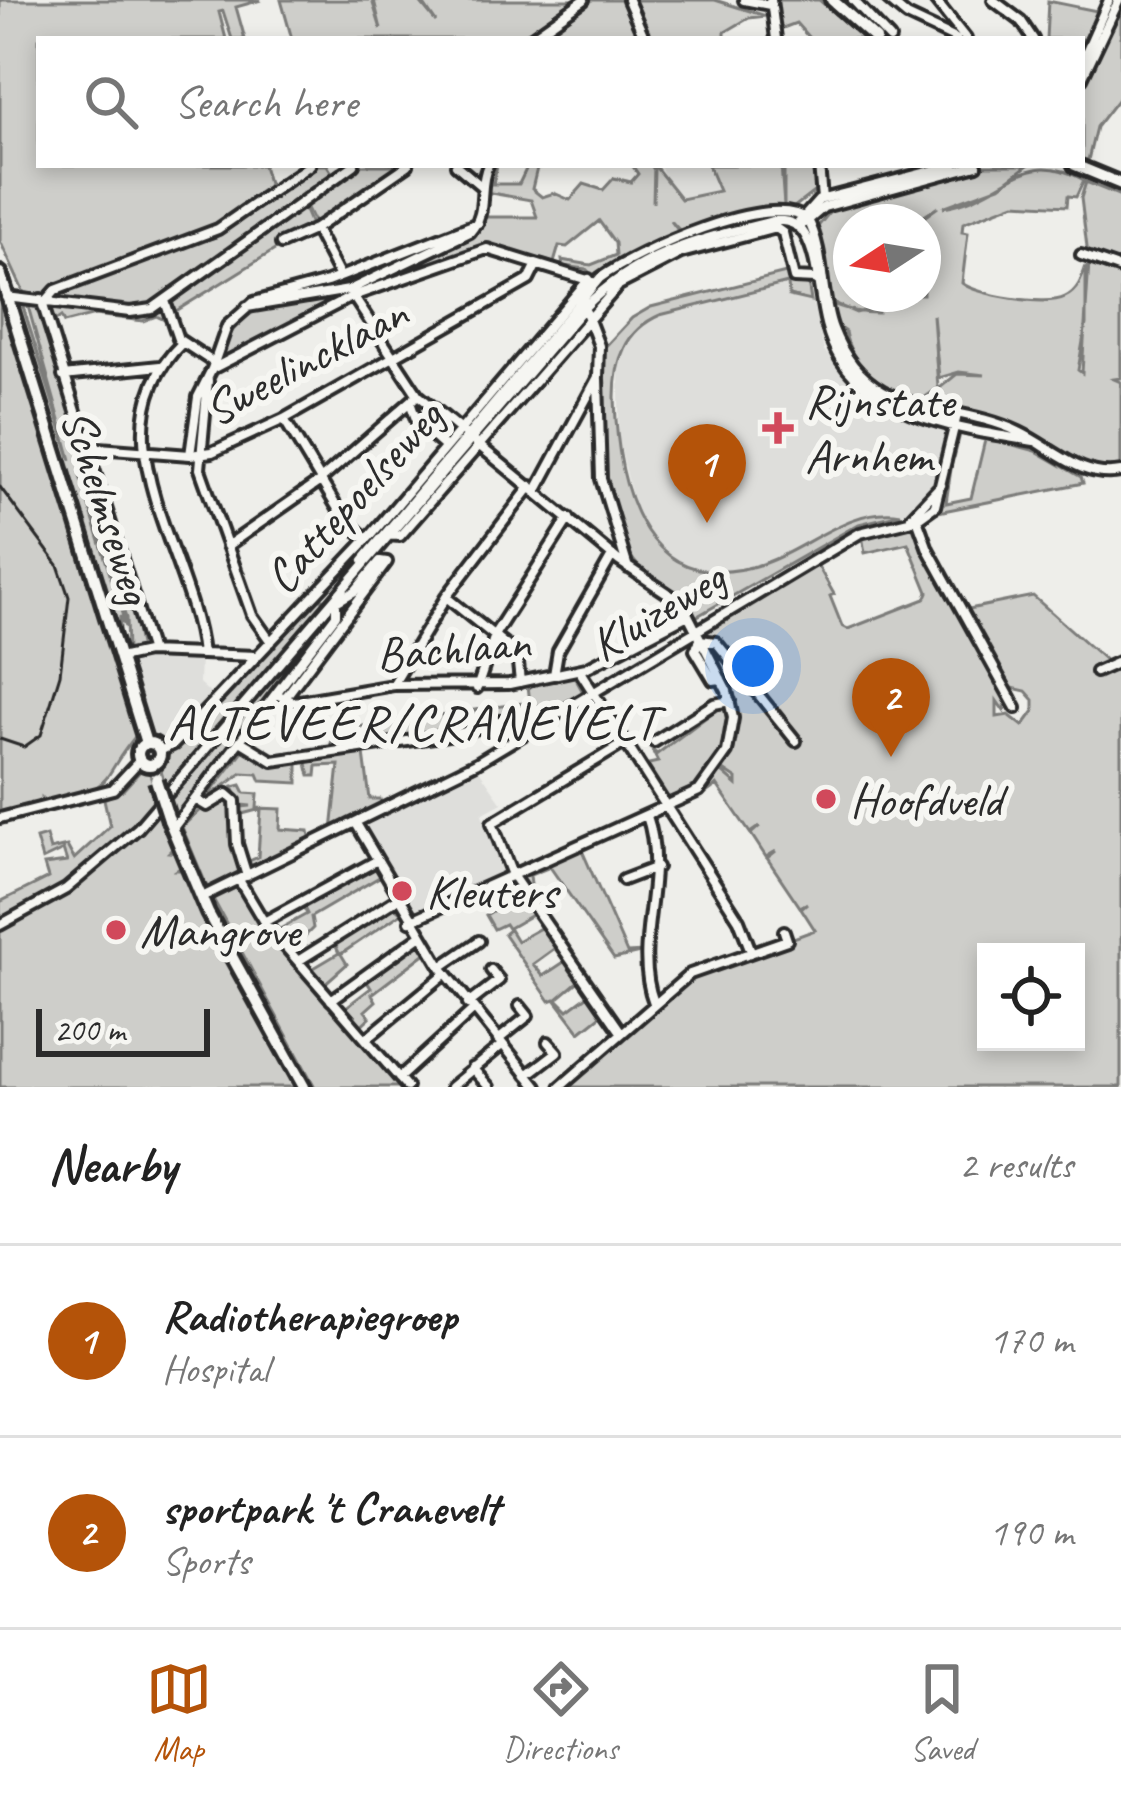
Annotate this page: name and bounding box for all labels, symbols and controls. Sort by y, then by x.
search box [36,36,1085,168]
icon: search [78,69,144,135]
text: Search here [174,74,357,131]
north arrow [833,204,941,312]
street label: Sweelincklaan [194,282,418,439]
place label: Rijnstate Arnhem [805,371,958,486]
street label: Cattepoelseweg [251,386,458,606]
street label: Schelmseweg [47,401,167,613]
marker: Rijnstate Arnhem [762,412,794,444]
pin: 1 [668,424,746,523]
street label: Kluizeweg [579,546,738,675]
street label: Bachlaan [374,611,534,685]
your location [723,636,783,696]
pin: 2 [852,658,930,757]
district label: ALTEVEER/CRANEVELT [168,690,667,754]
place label: Hoofdveld [850,770,1009,830]
marker: Hoofdveld [813,786,839,812]
place label: Kleuters [426,862,562,922]
marker: Kleuters [389,878,415,904]
place label: Mangrove [140,901,303,961]
marker: Mangrove [103,917,129,943]
map controls [977,943,1085,1051]
button: locate [977,943,1085,1051]
scale bar [36,1003,210,1056]
text: 200 m [54,1009,125,1051]
text: Nearby [48,1133,176,1197]
text: 2 results [959,1141,1073,1190]
text: Radiotherapiegroep [162,1288,456,1345]
text: 1 [78,1316,96,1365]
text: 170 m [989,1316,1073,1365]
text: Hospital [162,1345,269,1394]
text: sportpark 't Cranevelt [162,1480,499,1537]
text: 2 [78,1508,96,1557]
text: 190 m [989,1508,1073,1557]
text: Sports [162,1537,250,1586]
tab: Map [146,1656,212,1770]
tab: Directions [503,1656,618,1770]
tab: Saved [909,1656,975,1770]

